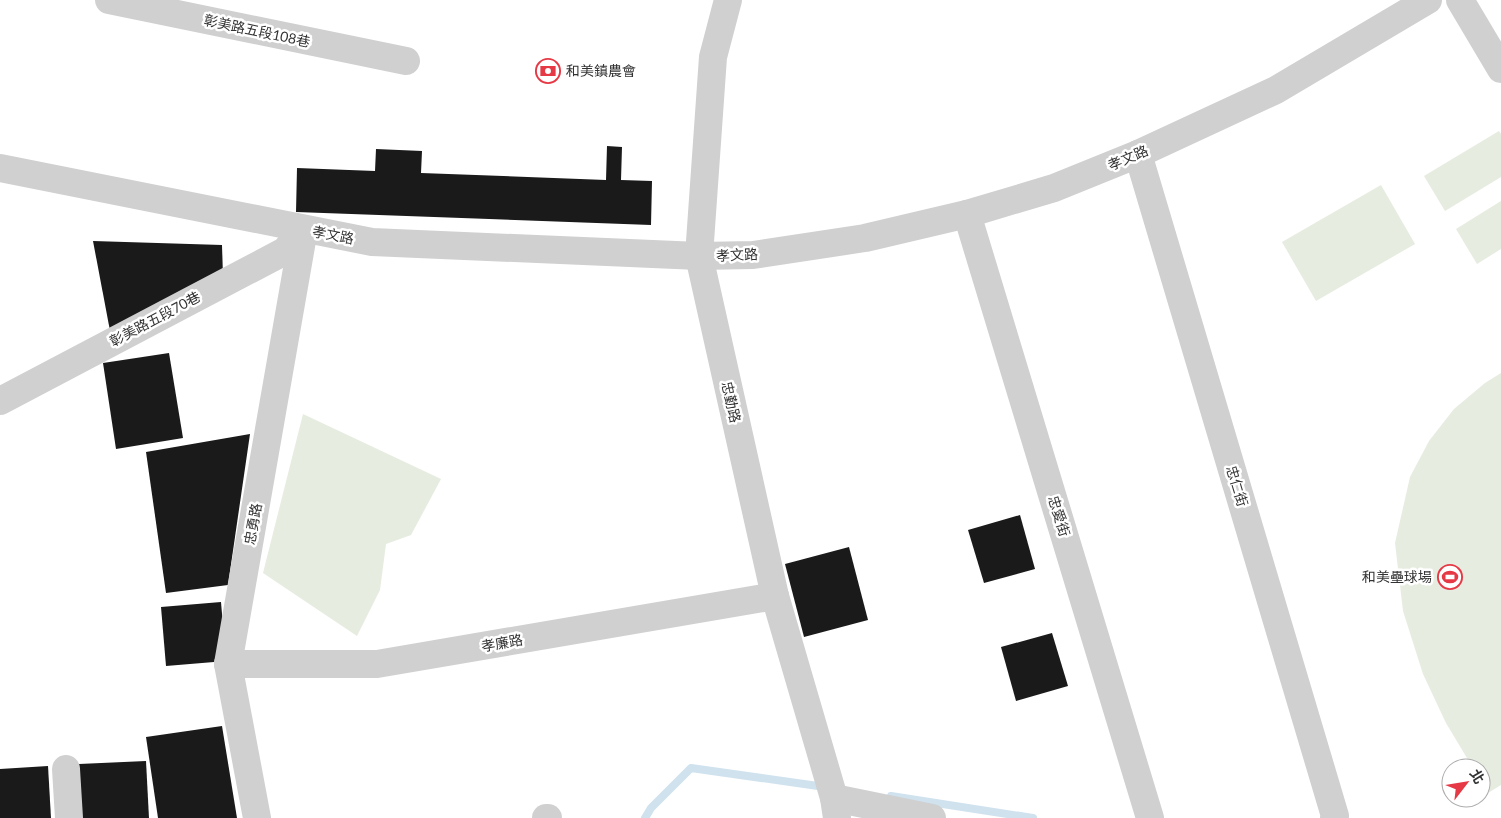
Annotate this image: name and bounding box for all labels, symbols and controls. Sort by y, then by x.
street label: 彰美路五段108巷 [202,11,312,50]
bank icon: 和美鎮農會 [535,58,561,84]
place label: 和美鎮農會 [566,62,636,79]
street label: 孝文路 [1105,142,1150,174]
street label: 孝文路 [311,222,355,247]
street label: 孝文路 [716,245,758,264]
street label: 彰美路五段70巷 [107,288,203,350]
street label: 忠勤路 [718,380,744,424]
street label: 忠仁街 [1223,463,1252,508]
street label: 忠愛街 [1045,493,1074,538]
street label: 忠勇路 [240,502,265,546]
sports icon: 和美壘球場 [1437,564,1463,590]
place label: 和美壘球場 [1362,568,1432,585]
street label: 孝廉路 [480,630,524,655]
north arrow [1441,758,1491,808]
text: 北 [1467,766,1488,786]

